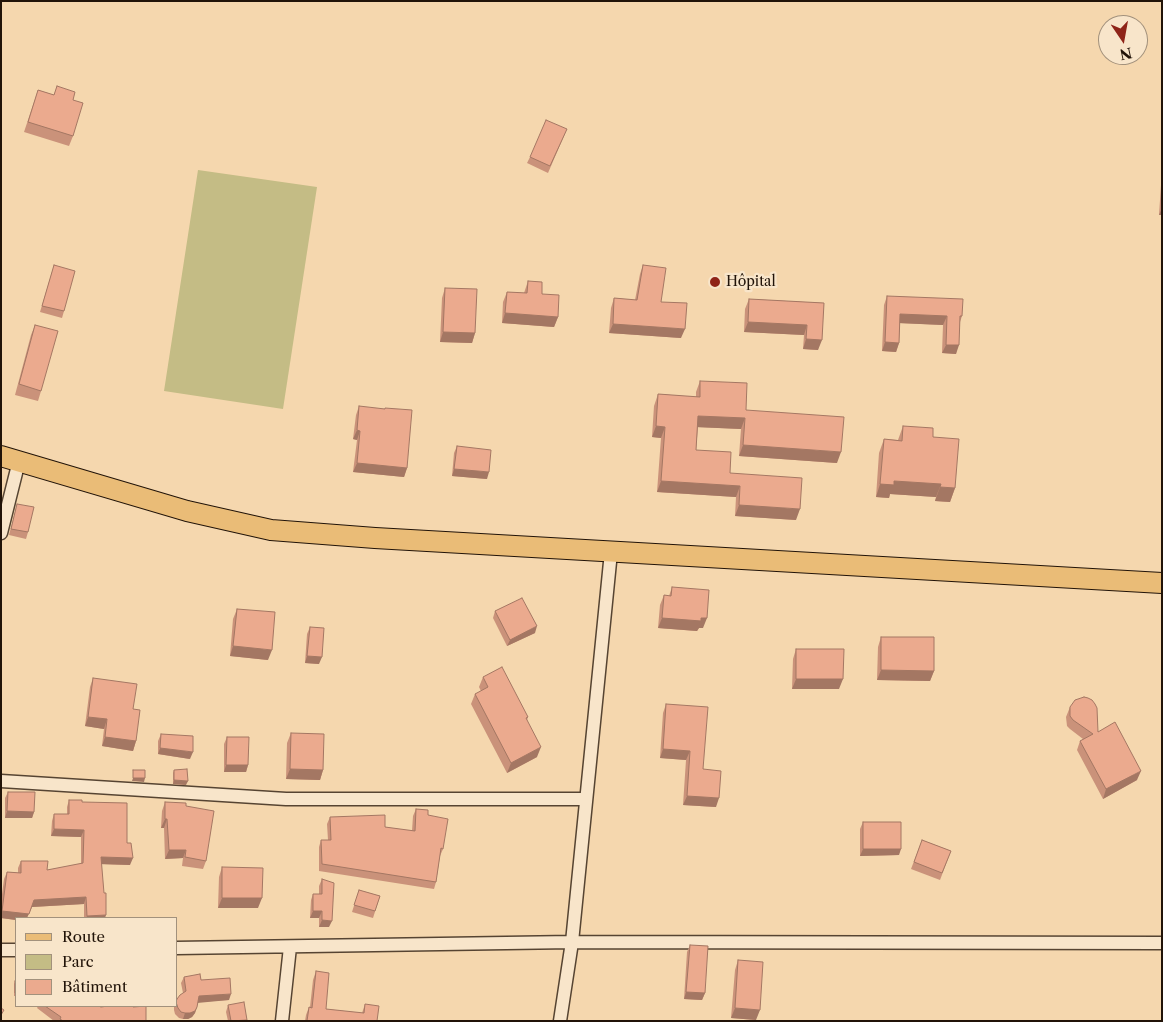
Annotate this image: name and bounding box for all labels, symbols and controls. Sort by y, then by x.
north arrow [1098,15,1148,65]
text: N [1118,44,1134,64]
place label: Hôpital [726,274,776,290]
marker: Hôpital [708,275,722,289]
legend [15,917,178,1007]
text: Route [62,927,105,946]
text: Parc [62,952,94,971]
text: Bâtiment [62,977,127,996]

